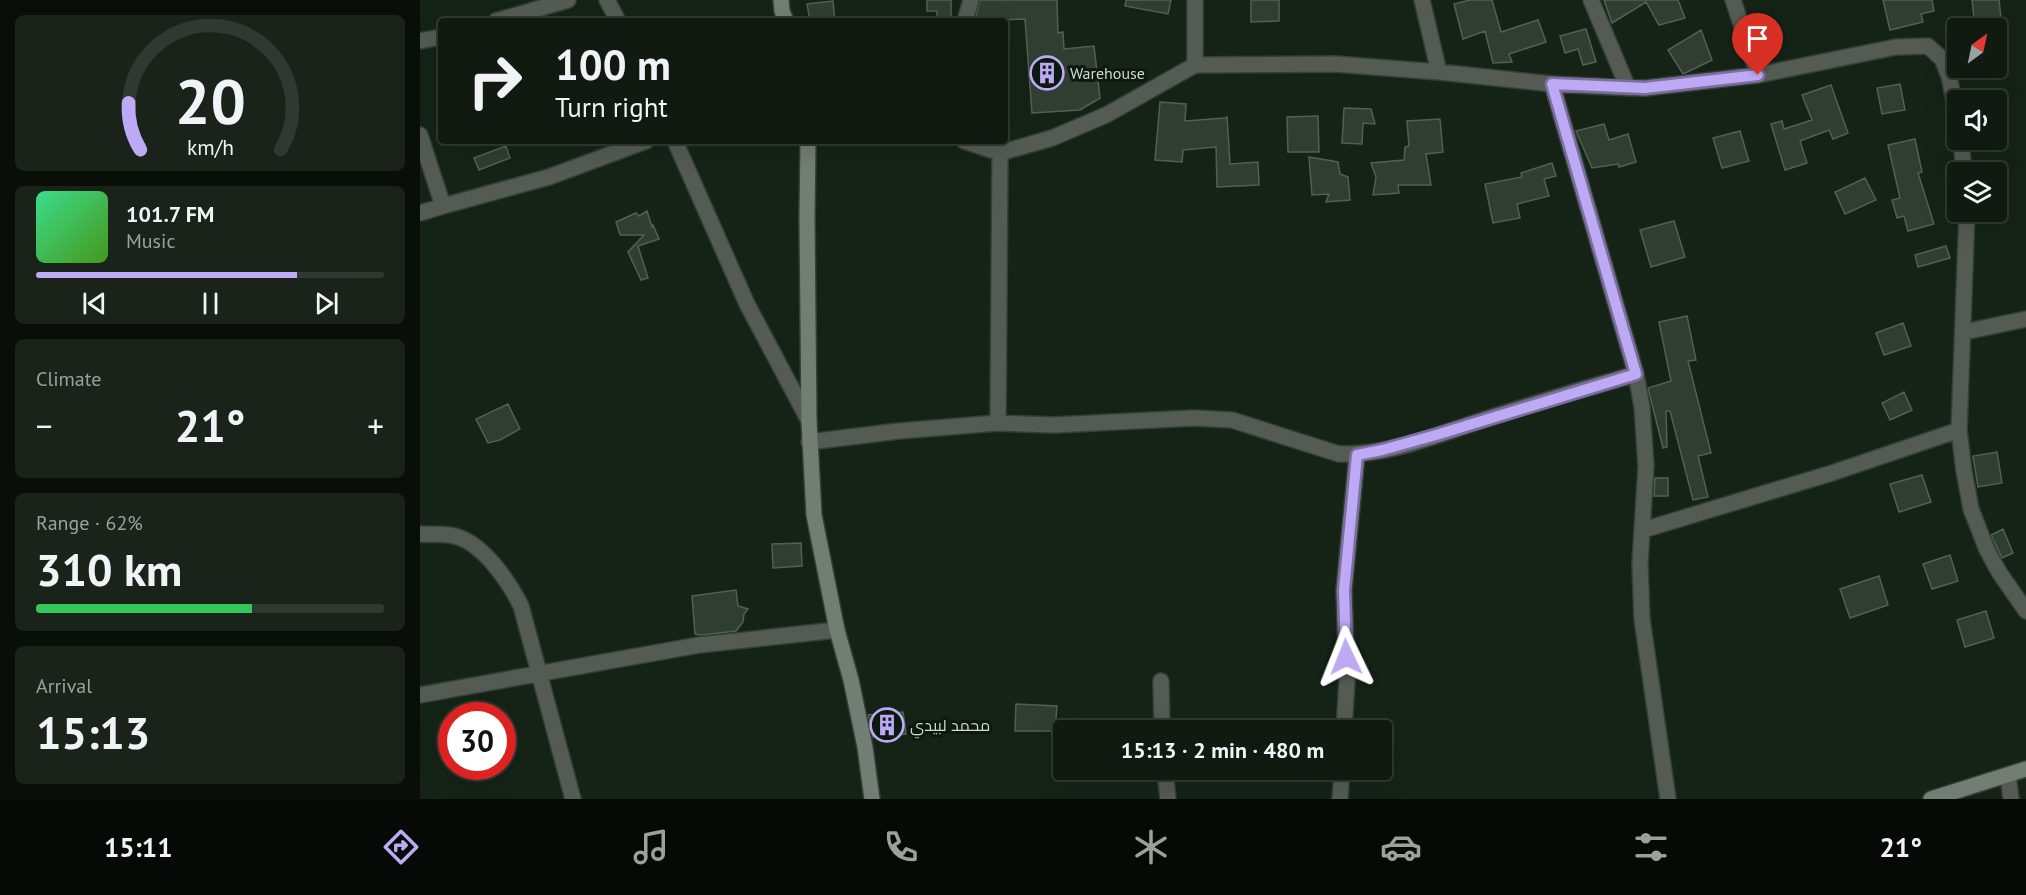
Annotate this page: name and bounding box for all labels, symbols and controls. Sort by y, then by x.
pin [1732,13,1783,75]
north arrow [1947,18,2007,78]
map controls [1947,18,2007,222]
icon: arrive [1741,22,1774,55]
text: 100 m [555,37,671,92]
icon: right [456,42,534,120]
building icon: Warehouse [1029,55,1065,91]
text: 20 [175,60,245,141]
place label: Warehouse [1070,63,1145,83]
text: Turn right [555,90,668,124]
button: sound [1947,90,2007,150]
text: km/h [186,133,233,161]
button: layers [1947,162,2007,222]
text: 101.7 FM [126,200,214,228]
text: Music [126,228,175,254]
icon: previous [78,287,111,320]
icon: pause [194,287,227,320]
icon: next [310,287,343,320]
text: Climate [36,366,102,392]
text: 21° [175,396,245,454]
text: − [36,404,53,447]
text: + [367,404,384,447]
text: Range · 62% [36,510,143,536]
text: 310 km [36,540,182,598]
position arrow [1314,625,1378,689]
text: Arrival [36,673,92,699]
speed limit sign: 30 [438,702,516,780]
text: 15:13 [36,703,150,761]
building icon: محمد لبيدي [869,707,905,743]
place label: محمد لبيدي [910,715,990,739]
text: 15:13 · 2 min · 480 m [1121,736,1324,764]
icon: directions [380,826,422,868]
icon: music [630,826,672,868]
icon: phone [880,826,922,868]
icon: climate [1130,826,1172,868]
icon: car [1380,826,1422,868]
icon: filters [1630,826,1672,868]
text: 15:11 [104,830,172,864]
text: 21° [1880,830,1922,864]

